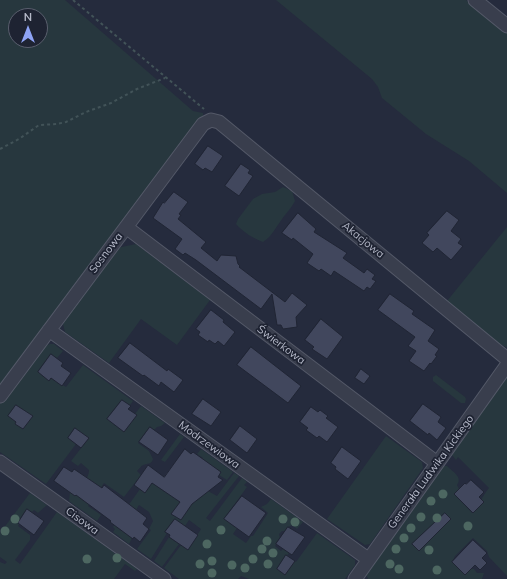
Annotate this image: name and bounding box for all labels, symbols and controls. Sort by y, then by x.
north arrow [8,8,48,48]
text: N [24,10,32,24]
street label: Akacjowa [339,219,387,261]
street label: Sosnowa [87,230,125,276]
street label: Świerkowa [254,323,308,367]
street label: Generała Ludwika Kickiego [385,413,477,531]
street label: Modrzewiowa [176,418,242,472]
street label: Cisowa [63,505,101,537]

